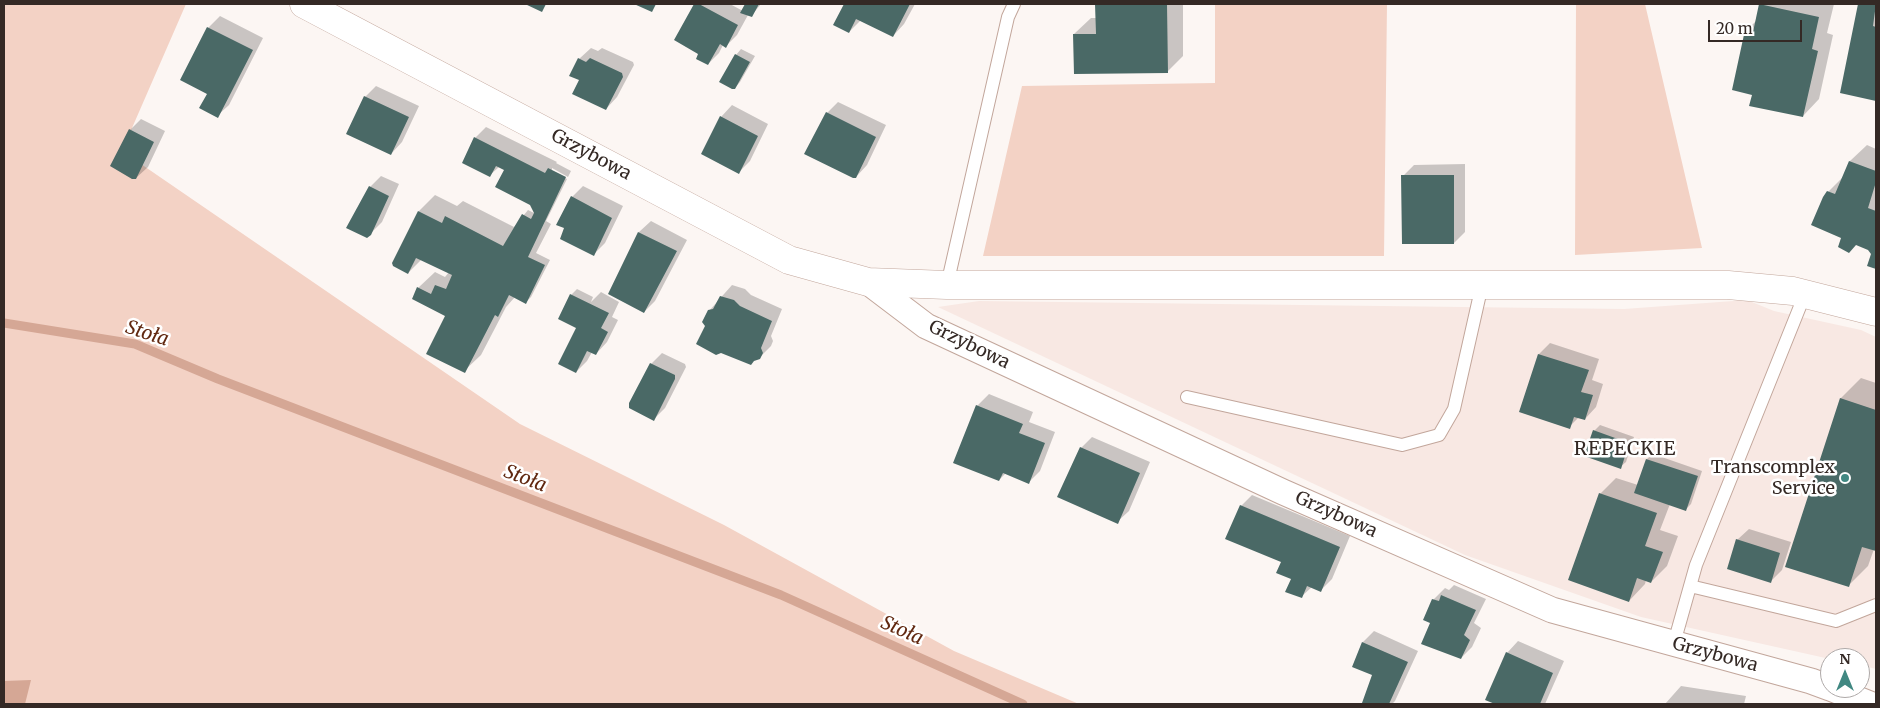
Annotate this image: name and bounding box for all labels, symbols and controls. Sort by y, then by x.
scale bar [1710,10,1804,42]
text: 20 m [1716,19,1753,38]
street label: Grzybowa [547,125,635,185]
water label: Stoła [123,316,171,352]
street label: Grzybowa [925,316,1013,374]
district label: REPECKIE [1573,439,1677,461]
place label: Transcomplex Service [1711,457,1835,499]
water label: Stoła [500,461,550,497]
marker: Transcomplex Service [1839,472,1851,484]
street label: Grzybowa [1292,487,1380,543]
water label: Stoła [877,612,927,650]
street label: Grzybowa [1670,633,1760,677]
north arrow [1820,648,1870,698]
text: N [1839,650,1851,668]

